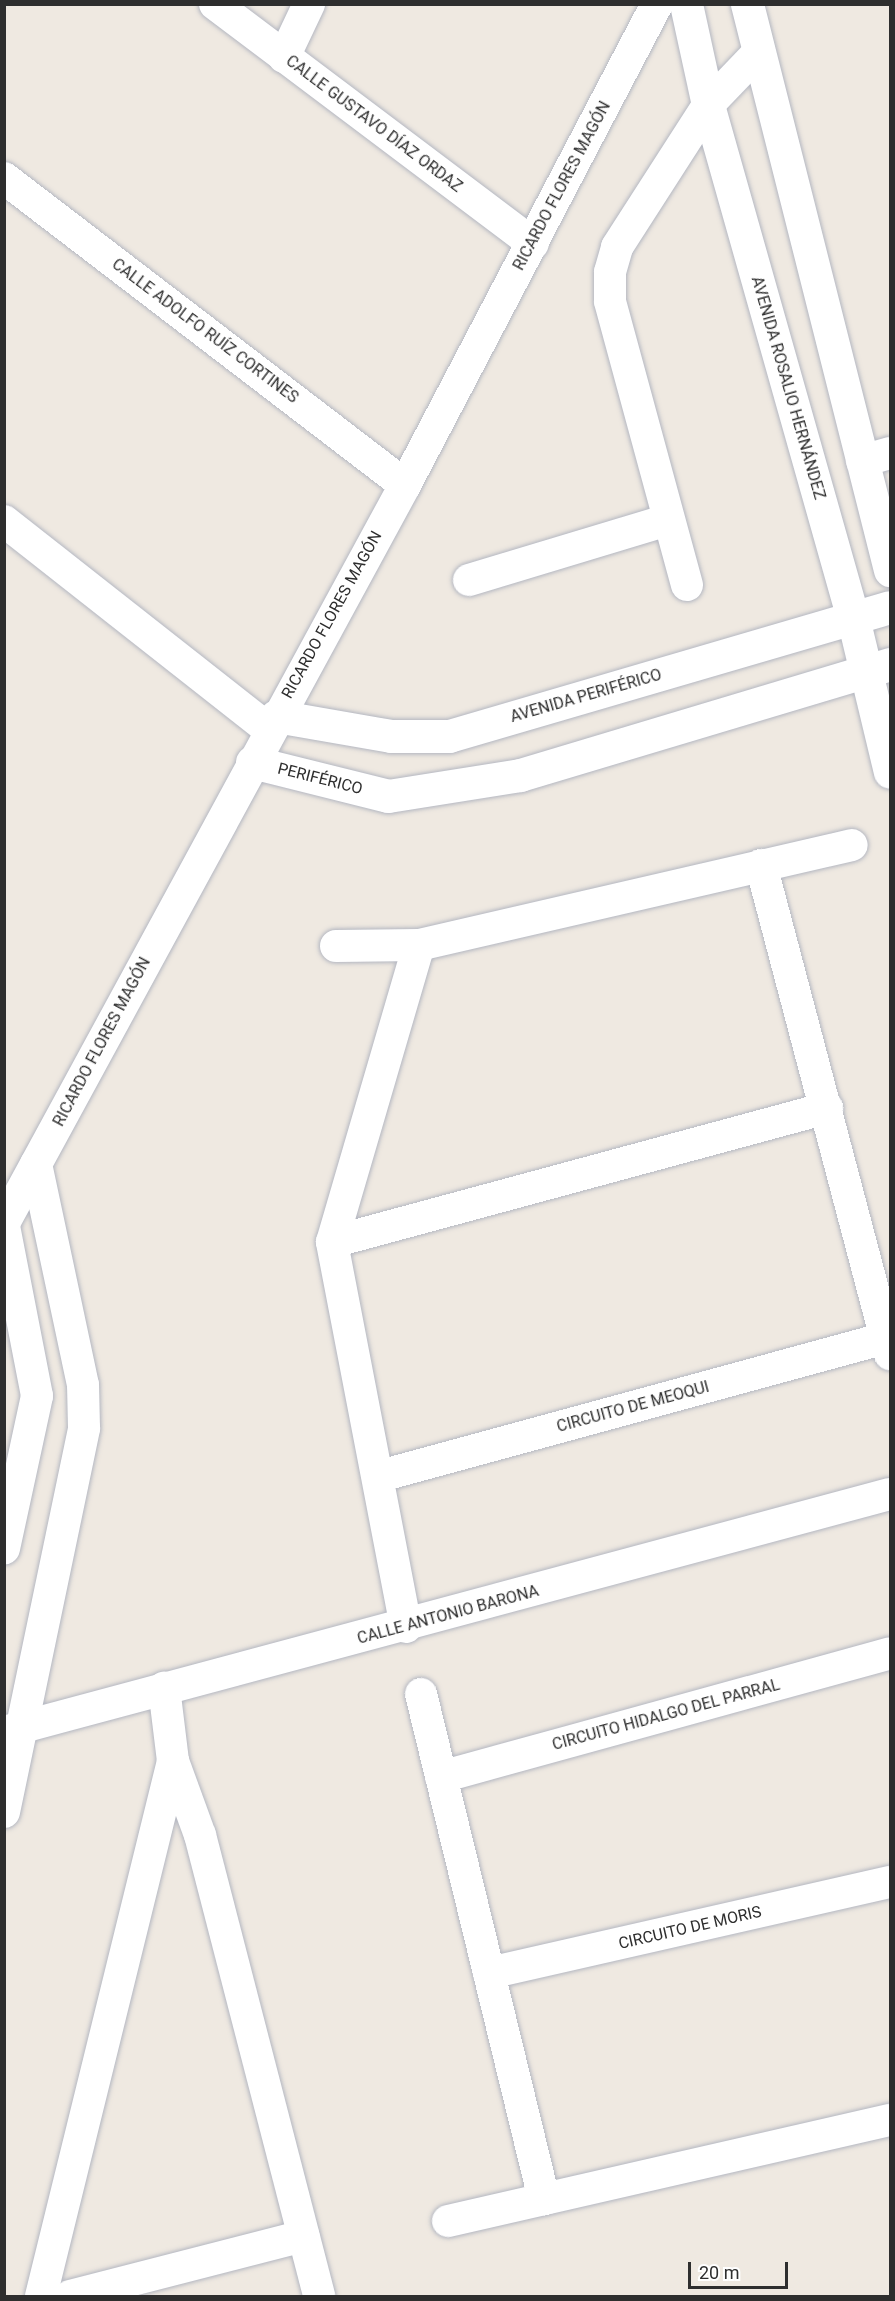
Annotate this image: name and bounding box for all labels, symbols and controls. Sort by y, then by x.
street label: CALLE GUSTAVO DÍAZ ORDAZ [282,51,466,197]
street label: RICARDO FLORES MAGÓN [509,98,615,274]
street label: CALLE ADOLFO RUÍZ CORTINES [108,255,302,407]
street label: AVENIDA ROSALIO HERNÁNDEZ [747,274,829,502]
street label: RICARDO FLORES MAGÓN [278,528,386,702]
street label: AVENIDA PERIFÉRICO [508,665,664,727]
street label: PERIFÉRICO [275,759,365,799]
street label: RICARDO FLORES MAGÓN [49,954,155,1130]
street label: CIRCUITO DE MEOQUI [555,1377,711,1437]
street label: CALLE ANTONIO BARONA [355,1582,541,1648]
street label: CIRCUITO HIDALGO DEL PARRAL [550,1675,782,1755]
street label: CIRCUITO DE MORIS [617,1902,763,1954]
scale bar [691,2250,792,2288]
text: 20 m [699,2262,739,2283]

